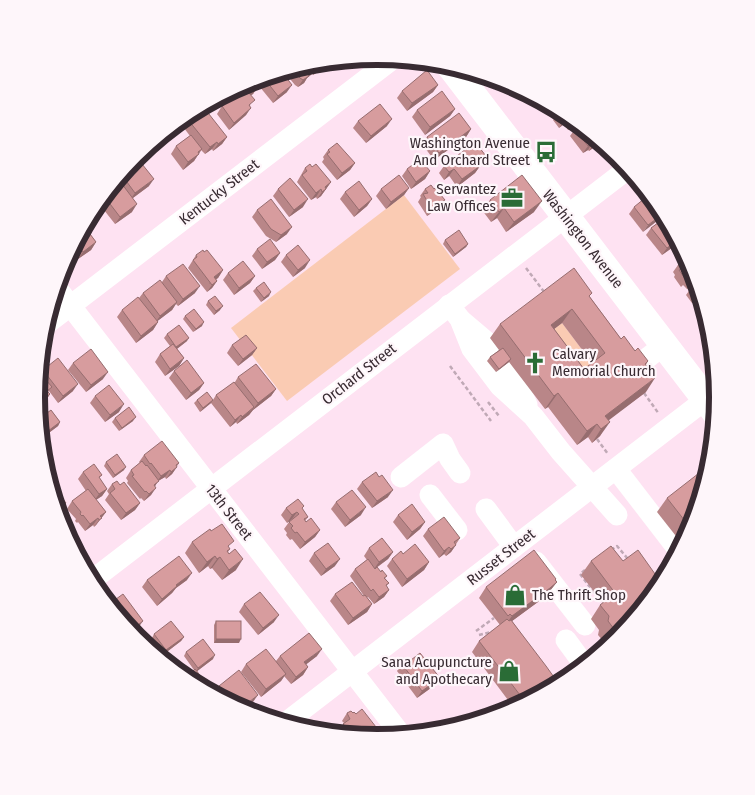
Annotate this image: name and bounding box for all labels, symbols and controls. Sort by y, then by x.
place label: Washington Avenue And Orchard Street [410,134,530,169]
bus stop icon: Washington Avenue And Orchard Street [533,139,559,165]
street label: Kentucky Street [176,155,263,229]
place label: Servantez Law Offices [427,180,496,215]
office icon: Servantez Law Offices [499,185,525,211]
street label: Washington Avenue [539,186,627,292]
street label: Orchard Street [318,339,400,409]
place label: Calvary Memorial Church [552,345,656,380]
church icon: Calvary Memorial Church [522,350,548,376]
street label: 13th Street [202,481,256,544]
street label: Russet Street [463,525,539,589]
shop icon: The Thrift Shop [502,582,528,608]
place label: The Thrift Shop [532,586,626,604]
place label: Sana Acupuncture and Apothecary [381,653,492,688]
shop icon: Sana Acupuncture and Apothecary [496,658,522,684]

